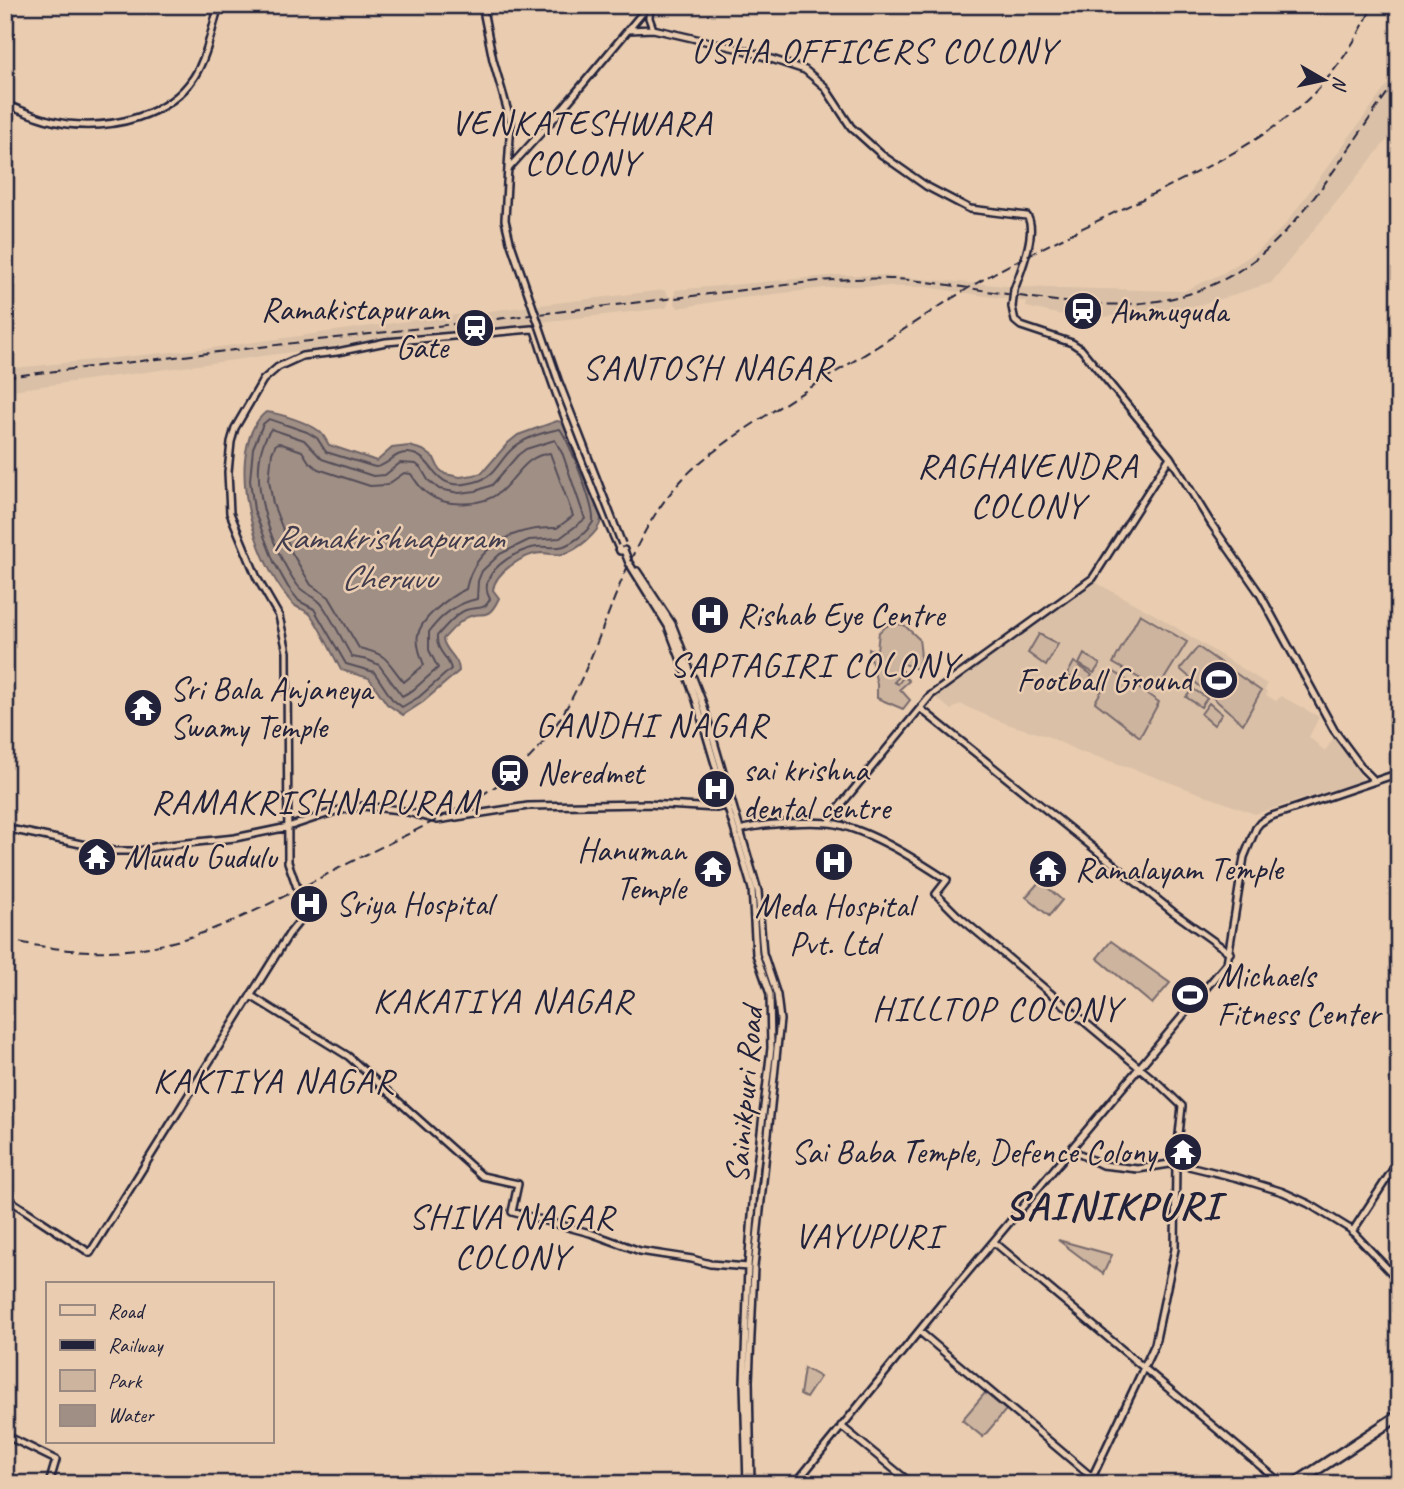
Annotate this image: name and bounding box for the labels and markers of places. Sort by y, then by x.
place label: Ramakistapuram Gate [261,288,451,368]
station icon: Ammuguda [1062,290,1104,332]
place label: Ammuguda [1110,290,1230,332]
station icon: Ramakistapuram Gate [454,307,496,349]
hospital icon: Rishab Eye Centre [689,594,731,636]
place label: Rishab Eye Centre [737,594,947,636]
place label: Football Ground [1017,659,1197,701]
sports icon: Football Ground [1198,659,1240,701]
place label: Sri Bala Anjaneya Swamy Temple [170,668,375,748]
temple icon: Sri Bala Anjaneya Swamy Temple [122,687,164,729]
place label: sai krishna dental centre [743,749,892,829]
station icon: Neredmet [489,752,531,794]
place label: Neredmet [537,752,647,794]
hospital icon: sai krishna dental centre [695,768,737,810]
place label: Hanuman Temple [577,829,688,909]
temple icon: Muudu Gudulu [76,836,118,878]
place label: Muudu Gudulu [124,836,278,878]
hospital icon: Meda Hospital Pvt. Ltd [813,841,855,883]
temple icon: Hanuman Temple [692,848,734,890]
temple icon: Ramalayam Temple [1027,848,1069,890]
place label: Ramalayam Temple [1075,848,1285,890]
hospital icon: Sriya Hospital [288,883,330,925]
place label: Sriya Hospital [336,883,498,925]
place label: Meda Hospital Pvt. Ltd [755,885,919,965]
place label: Michaels Fitness Center [1217,955,1383,1035]
sports icon: Michaels Fitness Center [1169,974,1211,1016]
place label: Sai Baba Temple, Defence Colony [791,1131,1159,1173]
temple icon: Sai Baba Temple, Defence Colony [1162,1131,1204,1173]

